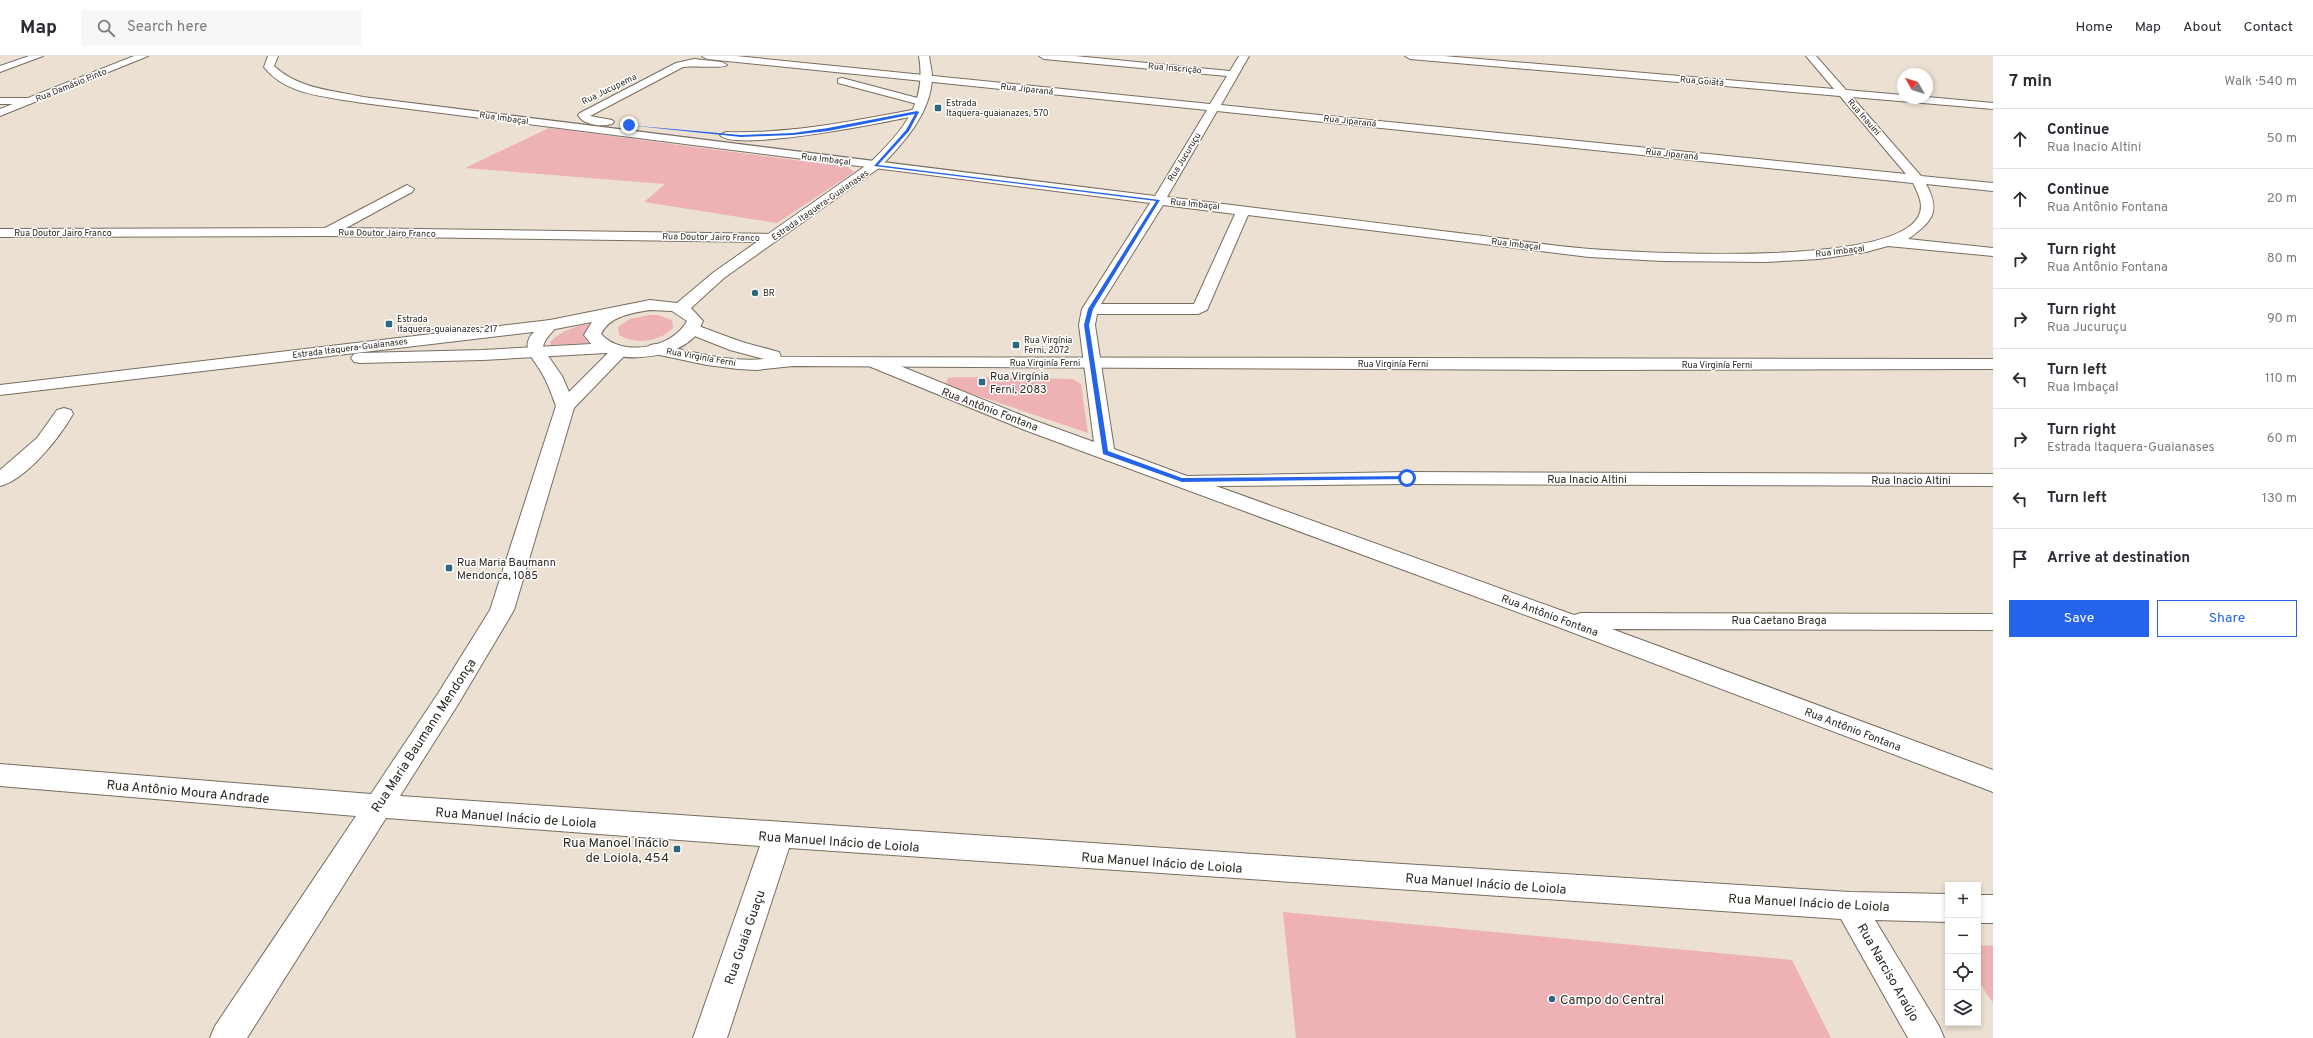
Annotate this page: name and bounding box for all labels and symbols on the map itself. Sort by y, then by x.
street label: Rua Inscrição [1148,61,1202,76]
street label: Rua Damásio Pinto [34,66,108,105]
north arrow [1897,68,1933,104]
street label: Rua Jucupema [580,71,639,108]
street label: Rua Goiatá [1680,74,1725,89]
street label: Rua Jiparaná [1000,81,1054,98]
street label: Rua Inauini [1845,97,1883,138]
place label: Estrada Itaquera-guaianazes, 570 [946,98,1049,119]
marker: Estrada Itaquera-guaianazes, 570 [933,103,943,113]
street label: Rua Imbaçal [479,110,529,127]
street label: Rua Jiparaná [1323,113,1377,130]
route end [620,116,638,134]
street label: Rua Jucuruçu [1165,131,1203,184]
street label: Rua Jiparaná [1645,146,1699,163]
street label: Rua Imbaçal [801,151,851,168]
street label: Estrada Itaquera-Guaianases [770,168,871,243]
street label: Rua Imbaçal [1170,196,1220,213]
street label: Rua Doutor Jairo Franco [338,227,436,240]
street label: Rua Doutor Jairo Franco [14,228,112,239]
street label: Rua Doutor Jairo Franco [662,231,760,244]
street label: Rua Imbaçal [1491,236,1541,253]
street label: Rua Imbaçal [1815,243,1865,260]
marker: BR [750,288,760,298]
place label: BR [763,288,775,299]
place label: Estrada Itaquera-guaianazes, 217 [397,314,498,335]
marker: Estrada Itaquera-guaianazes, 217 [384,319,394,329]
place label: Rua Virgínia Ferni, 2072 [1024,335,1073,356]
street label: Estrada Itaquera-Guaianases [292,336,408,361]
marker: Rua Virgínia Ferni, 2072 [1011,340,1021,350]
street label: Rua Virginía Ferni [665,346,737,369]
street label: Rua Virginía Ferni [1010,358,1080,369]
street label: Rua Virginía Ferni [1358,359,1428,370]
street label: Rua Virginía Ferni [1682,360,1752,371]
place label: Rua Virgínia Ferni, 2083 [990,370,1049,397]
marker: Rua Virgínia Ferni, 2083 [977,377,987,387]
street label: Rua Antônio Fontana [939,385,1040,435]
route start [1398,469,1416,487]
street label: Rua Inacio Altini [1547,473,1627,487]
street label: Rua Inacio Altini [1871,474,1951,488]
place label: Rua Maria Baumann Mendonca, 1085 [457,556,556,583]
marker: Rua Maria Baumann Mendonca, 1085 [444,563,454,573]
street label: Rua Antônio Fontana [1499,592,1600,640]
street label: Rua Caetano Braga [1731,614,1827,628]
street label: Rua Maria Baumann Mendonça [369,656,480,816]
street label: Rua Antônio Fontana [1802,705,1903,755]
street label: Rua Antônio Moura Andrade [106,778,270,808]
street label: Rua Manuel Inácio de Loiola [435,805,597,833]
street label: Rua Manuel Inácio de Loiola [758,829,920,857]
place label: Rua Manoel Inácio de Loiola, 454 [563,836,669,867]
marker: Rua Manoel Inácio de Loiola, 454 [672,844,682,854]
street label: Rua Manuel Inácio de Loiola [1081,850,1243,878]
street label: Rua Manuel Inácio de Loiola [1405,871,1567,899]
street label: Rua Guaia Guaçu [722,888,770,987]
street label: Rua Manuel Inácio de Loiola [1728,892,1890,916]
street label: Rua Narciso Araújo [1853,921,1922,1025]
place label: Campo do Central [1560,993,1664,1009]
marker: Campo do Central [1547,994,1557,1004]

